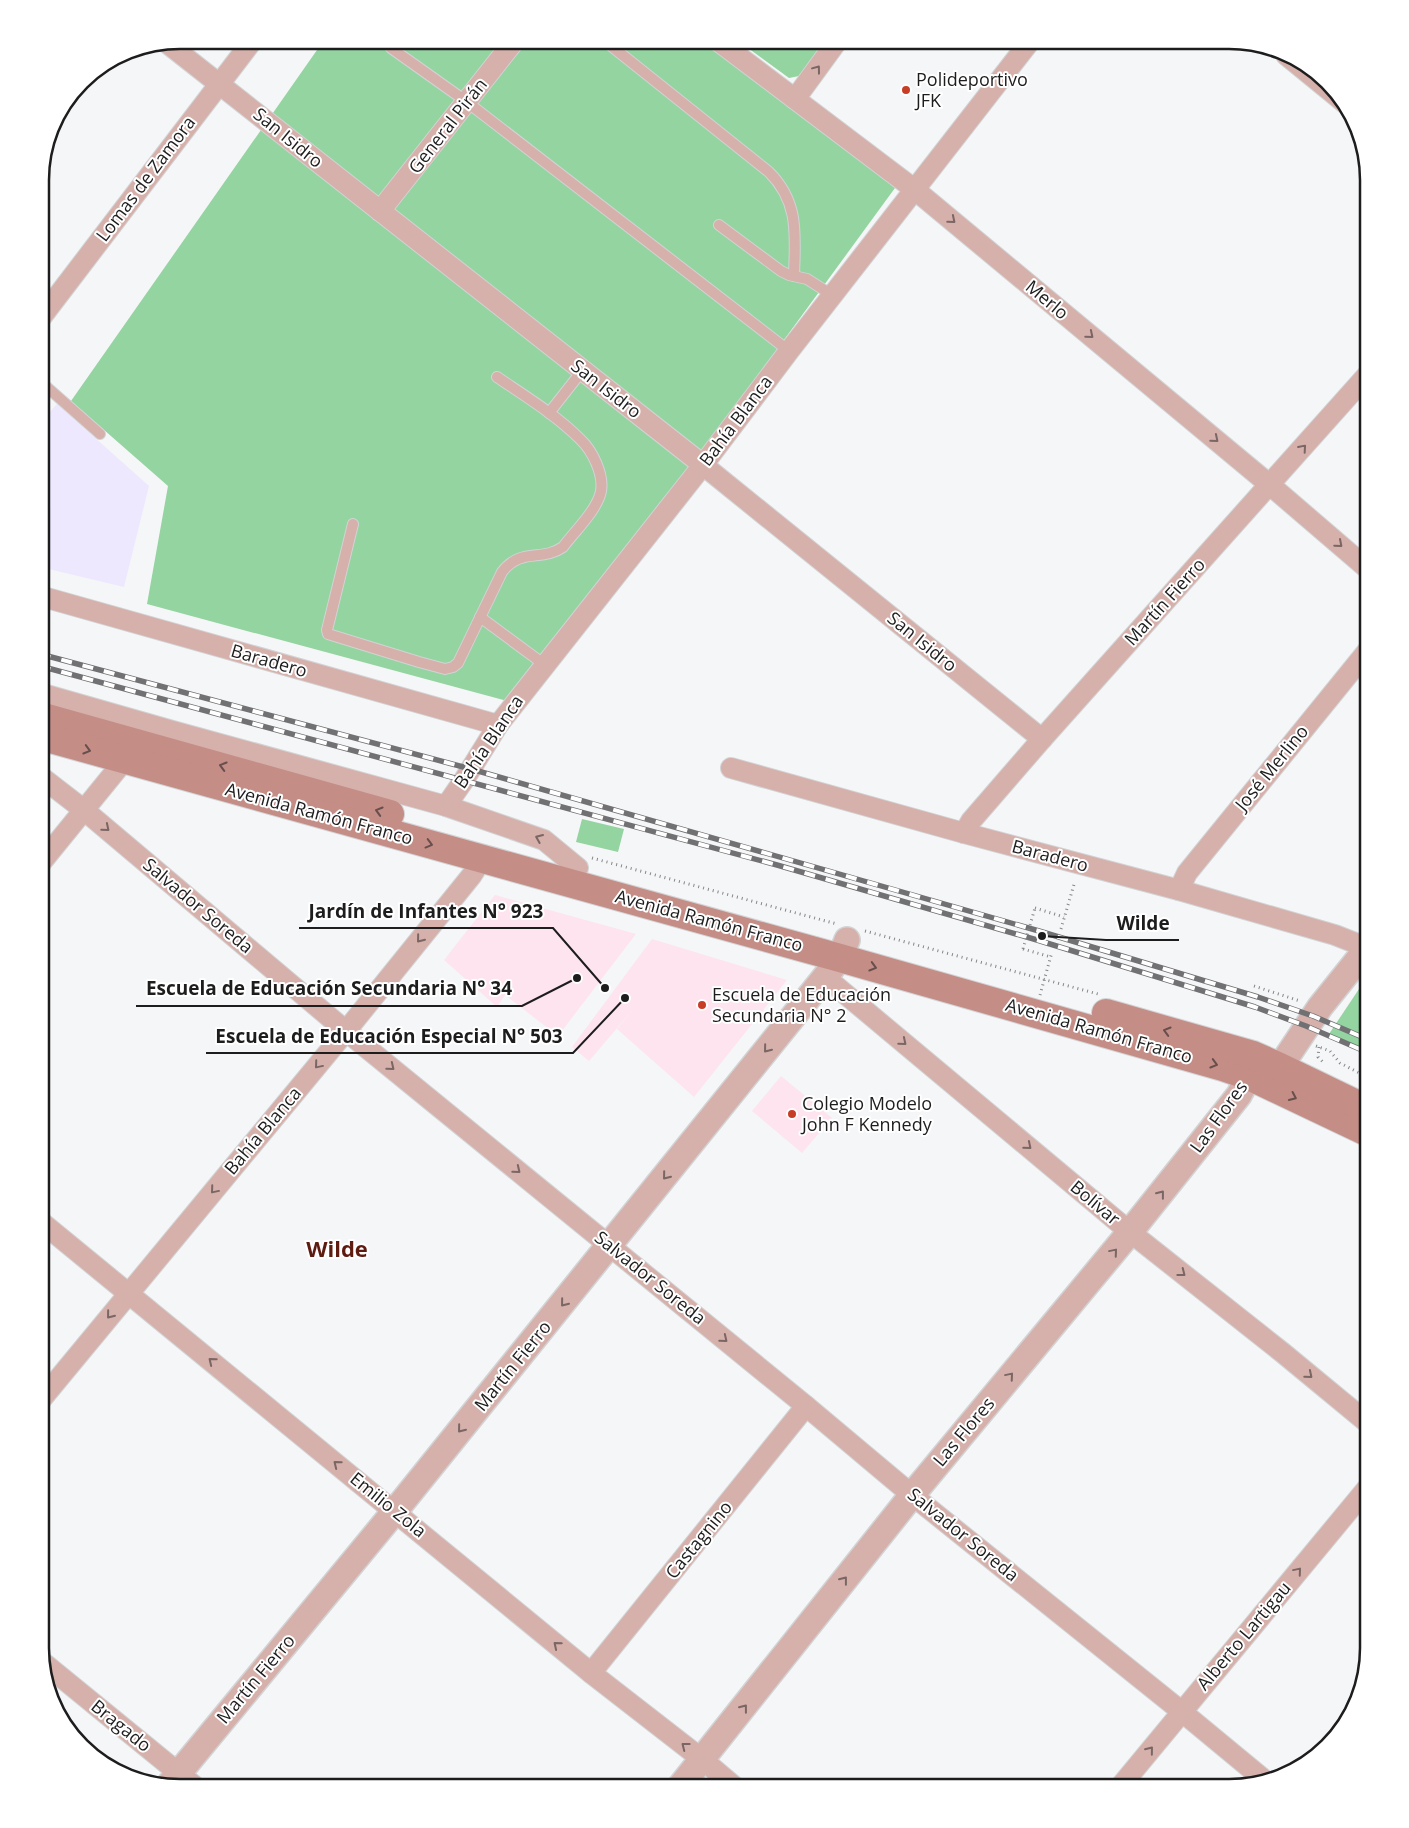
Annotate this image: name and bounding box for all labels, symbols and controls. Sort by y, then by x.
one-way arrow [811,66,819,75]
place label: Polideportivo JFK [914,67,1028,112]
street label: General Pirán [402,73,492,178]
marker: Polideportivo JFK [900,84,912,96]
street label: San Isidro [249,102,328,173]
street label: Lomas de Zamora [90,111,200,246]
one-way arrow [946,215,955,224]
street label: Merlo [1021,274,1074,324]
one-way arrow [1085,330,1094,339]
street label: San Isidro [567,353,647,423]
street label: Bahía Blanca [693,370,777,471]
one-way arrow [1210,433,1219,442]
one-way arrow [1297,445,1305,454]
one-way arrow [1334,539,1343,548]
street label: Martín Fierro [1119,553,1210,650]
street label: San Isidro [883,606,962,677]
street label: Baradero [228,638,310,682]
street label: Bahía Blanca [448,690,528,793]
street label: José Merlino [1228,720,1313,817]
one-way arrow [82,744,91,754]
one-way arrow [219,761,228,772]
street label: Avenida Ramón Franco [223,776,416,850]
one-way arrow [376,806,384,816]
one-way arrow [100,822,109,831]
street label: Baradero [1009,833,1091,877]
one-way arrow [535,834,544,845]
one-way arrow [425,838,434,849]
street label: Salvador Soreda [139,852,259,958]
street label: Avenida Ramón Franco [613,883,806,957]
callout: Jardín de Infantes N° 923 [299,894,553,928]
text: Jardín de Infantes N° 923 [307,898,544,924]
callout: Wilde [1106,906,1179,940]
text: Wilde [1116,910,1170,936]
one-way arrow [418,933,426,942]
one-way arrow [868,961,876,971]
callout: Escuela de Educación Secundaria N° 34 [136,972,522,1006]
text: Escuela de Educación Secundaria N° 34 [146,975,512,1001]
place label: Escuela de Educación Secundaria N° 2 [712,982,891,1027]
street label: Avenida Ramón Franco [1003,992,1195,1068]
marker: Escuela de Educación Secundaria N° 2 [696,999,708,1011]
callout: Escuela de Educación Especial N° 503 [206,1019,573,1053]
text: Escuela de Educación Especial N° 503 [215,1023,563,1049]
one-way arrow [1164,1026,1172,1036]
one-way arrow [897,1037,906,1045]
one-way arrow [764,1044,773,1053]
one-way arrow [315,1059,324,1068]
one-way arrow [1209,1059,1218,1069]
one-way arrow [385,1062,394,1070]
street label: Las Flores [1184,1076,1252,1157]
street label: Bahía Blanca [218,1081,306,1179]
place label: Colegio Modelo John F Kennedy [800,1091,933,1136]
one-way arrow [1288,1091,1297,1101]
marker: Colegio Modelo John F Kennedy [786,1108,798,1120]
one-way arrow [1022,1141,1031,1150]
one-way arrow [511,1165,520,1173]
one-way arrow [663,1170,671,1179]
street label: Bolívar [1066,1174,1126,1230]
one-way arrow [211,1184,220,1193]
one-way arrow [1155,1191,1163,1200]
street label: Salvador Soreda [590,1225,711,1329]
district label: Wilde [306,1233,368,1263]
one-way arrow [1109,1248,1118,1257]
one-way arrow [1177,1268,1186,1277]
one-way arrow [560,1297,569,1306]
one-way arrow [108,1309,116,1318]
street label: Martín Fierro [468,1315,556,1416]
one-way arrow [718,1334,727,1342]
one-way arrow [208,1357,217,1366]
one-way arrow [1304,1369,1313,1378]
one-way arrow [1004,1373,1013,1382]
street label: Las Flores [927,1392,999,1471]
one-way arrow [459,1423,467,1432]
one-way arrow [334,1460,343,1469]
street label: Emilio Zola [346,1466,432,1542]
street label: Salvador Soreda [903,1482,1024,1586]
street label: Castagnino [659,1495,737,1583]
one-way arrow [1293,1568,1301,1577]
street label: Alberto Lartigau [1191,1576,1296,1695]
one-way arrow [839,1577,847,1586]
street label: Martín Fierro [211,1629,300,1728]
one-way arrow [554,1642,563,1651]
street label: Bragado [87,1694,157,1757]
one-way arrow [738,1704,747,1713]
one-way arrow [682,1743,691,1751]
one-way arrow [1145,1747,1153,1756]

